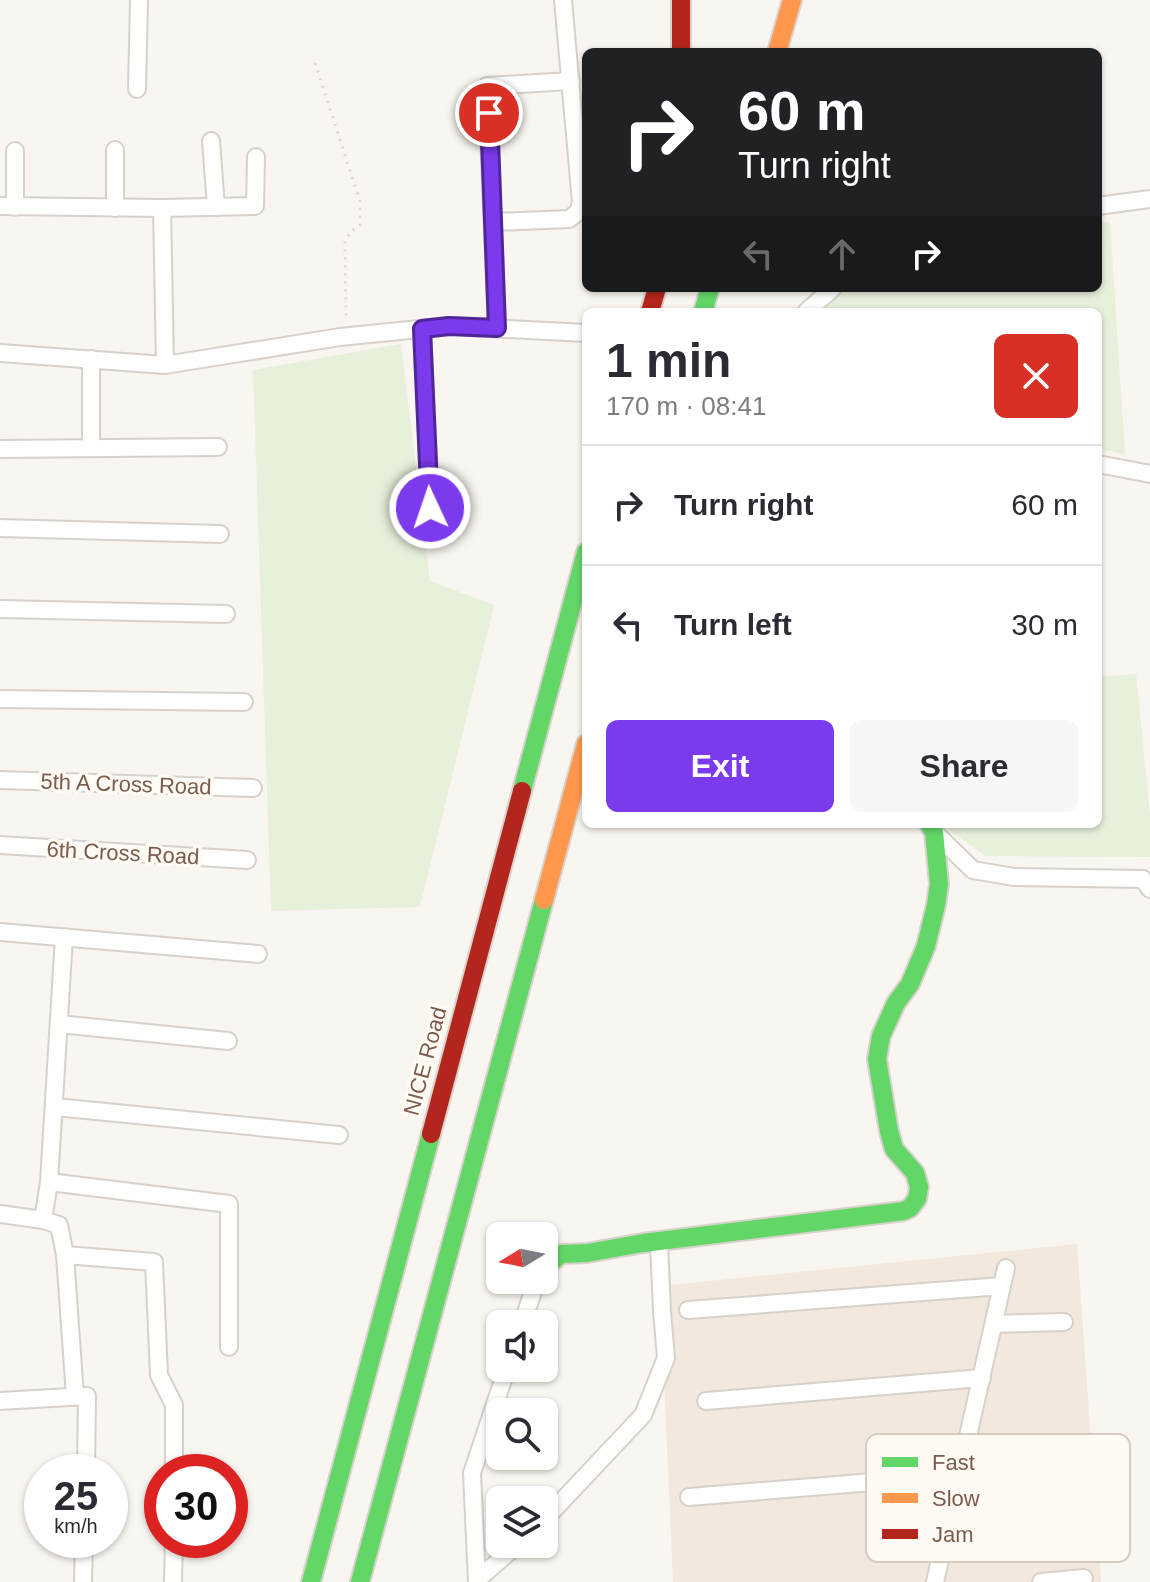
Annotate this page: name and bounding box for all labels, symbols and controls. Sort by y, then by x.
pin [455,79,523,147]
text: 60 m [738,79,866,142]
icon: right [606,80,710,184]
icon: arrive [467,91,511,135]
text: Turn right [738,145,891,186]
icon: left [736,232,780,276]
icon: ahead [820,232,864,276]
icon: right [904,232,948,276]
text: 1 min [606,334,731,387]
button: close [994,334,1078,418]
text: 170 m · 08:41 [606,391,766,421]
position arrow [388,466,472,550]
icon: right [606,483,650,527]
text: Turn right [674,488,813,521]
text: 60 m [1011,488,1078,521]
icon: left [606,603,650,647]
text: Turn left [674,608,792,641]
text: 30 m [1011,608,1078,641]
button: Exit [606,720,834,812]
button: Share [850,720,1078,812]
street label: 5th A Cross Road [40,769,212,799]
street label: 6th Cross Road [46,837,200,869]
street label: NICE Road [399,1004,451,1118]
north arrow [486,1222,558,1294]
map controls [486,1222,558,1558]
button: sound [486,1310,558,1382]
button: search [486,1398,558,1470]
legend [866,1434,1130,1562]
text: Fast [932,1450,975,1475]
speed limit sign: 30 [144,1454,248,1558]
text: 25 [54,1474,98,1518]
button: layers [486,1486,558,1558]
text: Slow [932,1486,980,1511]
text: km/h [54,1515,98,1537]
text: Jam [932,1522,974,1547]

